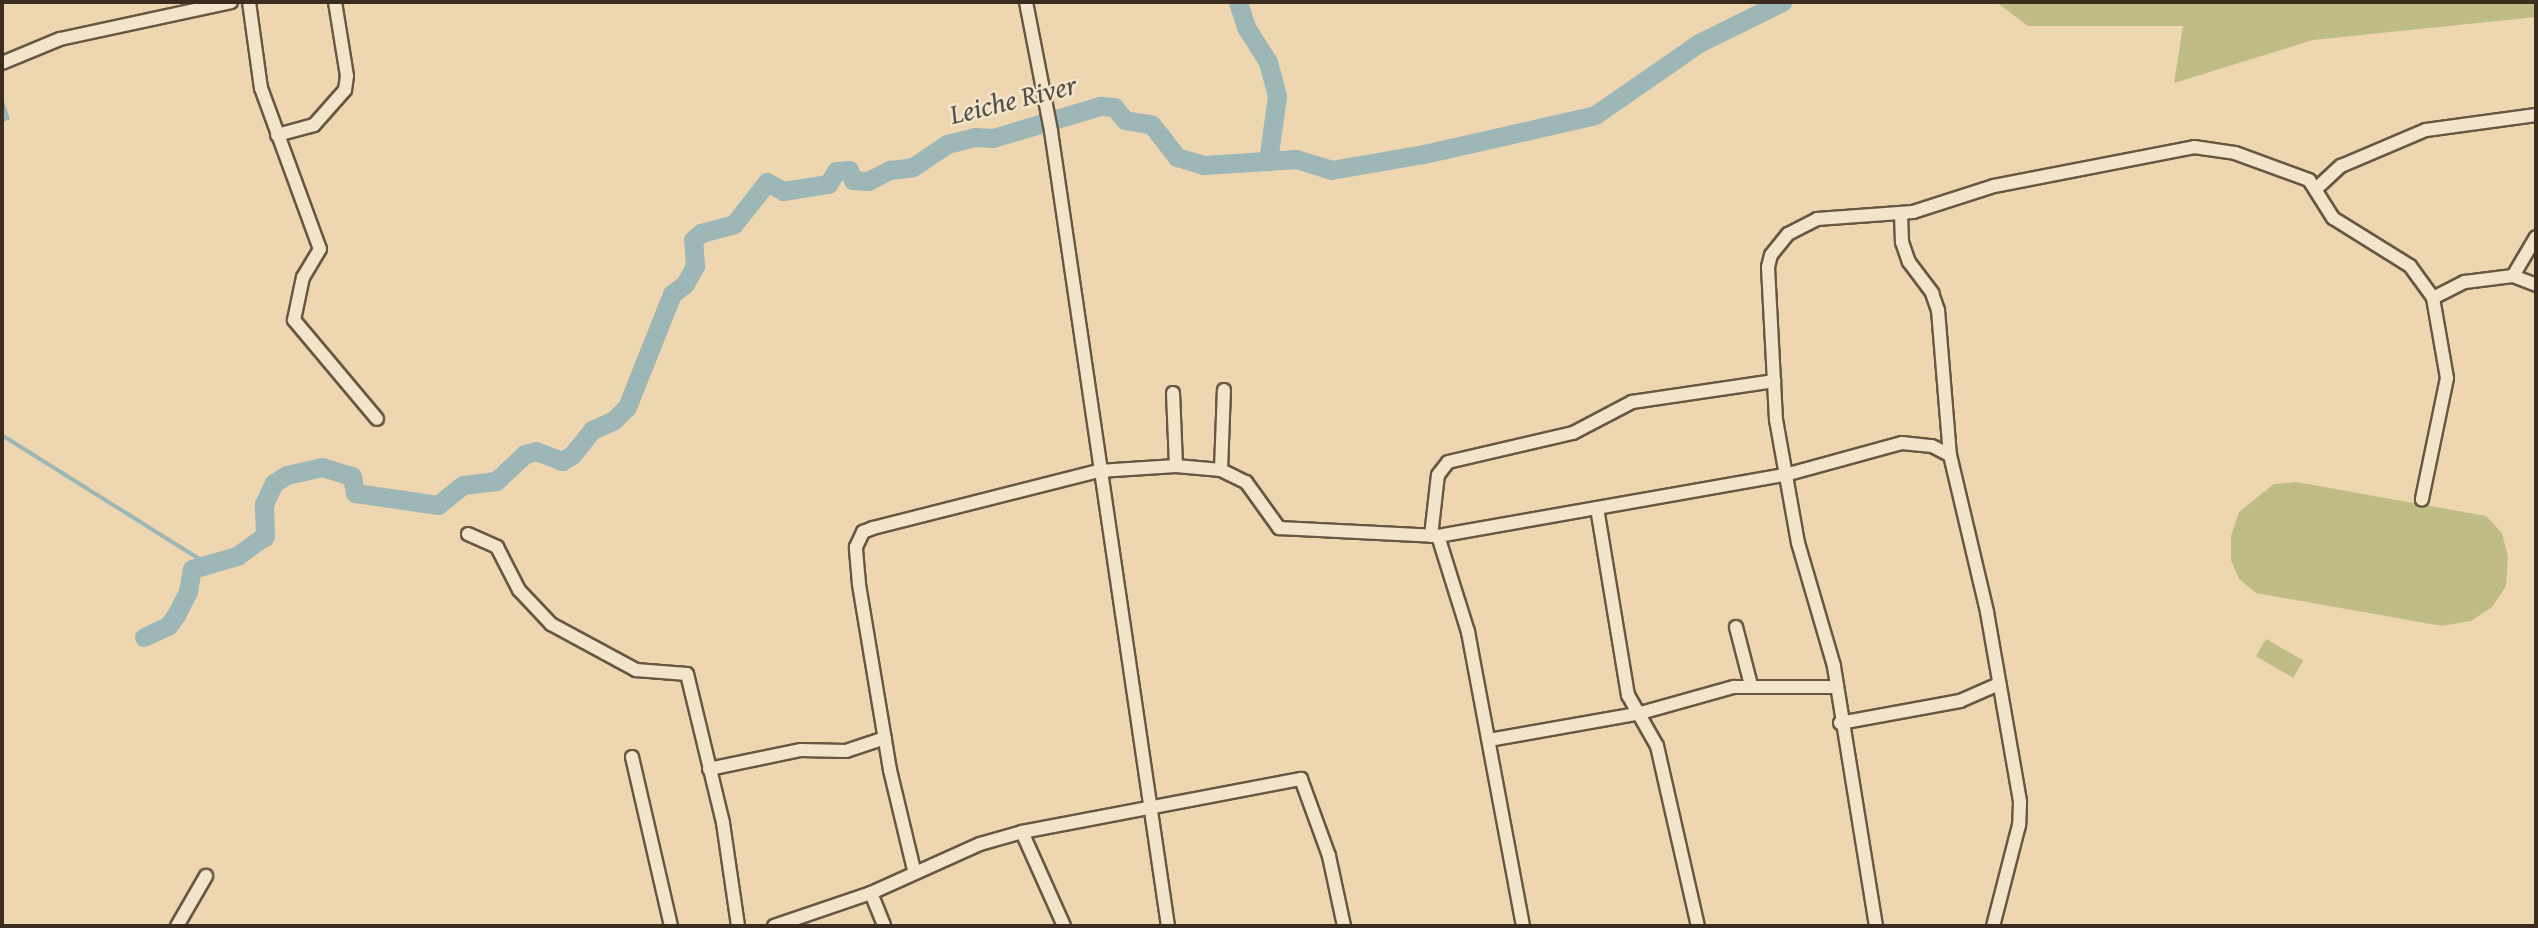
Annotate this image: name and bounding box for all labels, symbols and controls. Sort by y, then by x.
water label: Leiche River [946,67,1080,131]

